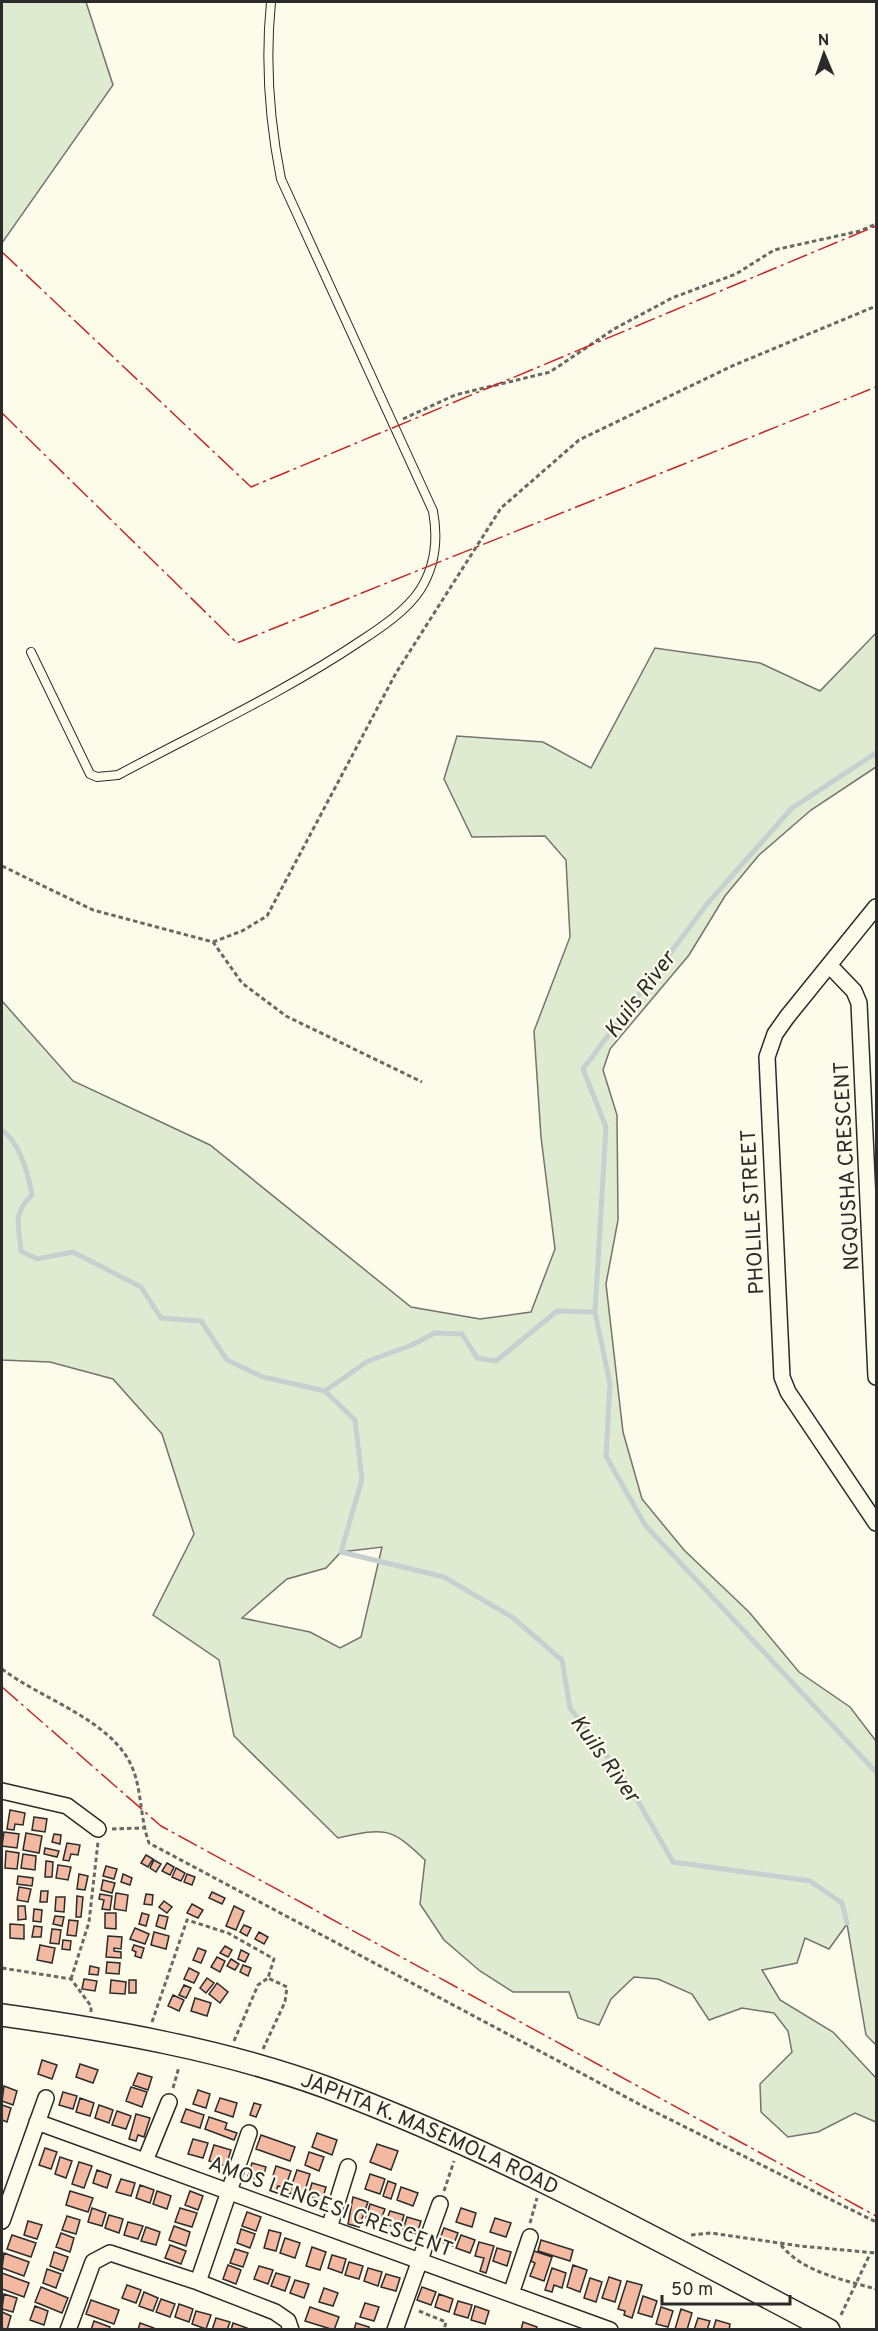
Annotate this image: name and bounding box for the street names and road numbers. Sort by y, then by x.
street label: NGQUSHA CRESCENT [829,1061,866,1271]
street label: PHOLILE STREET [736,1129,771,1295]
street label: JAPHTA K. MASEMOLA ROAD [297,2067,563,2202]
street label: AMOS LENGESI CRESCENT [205,2151,456,2264]

